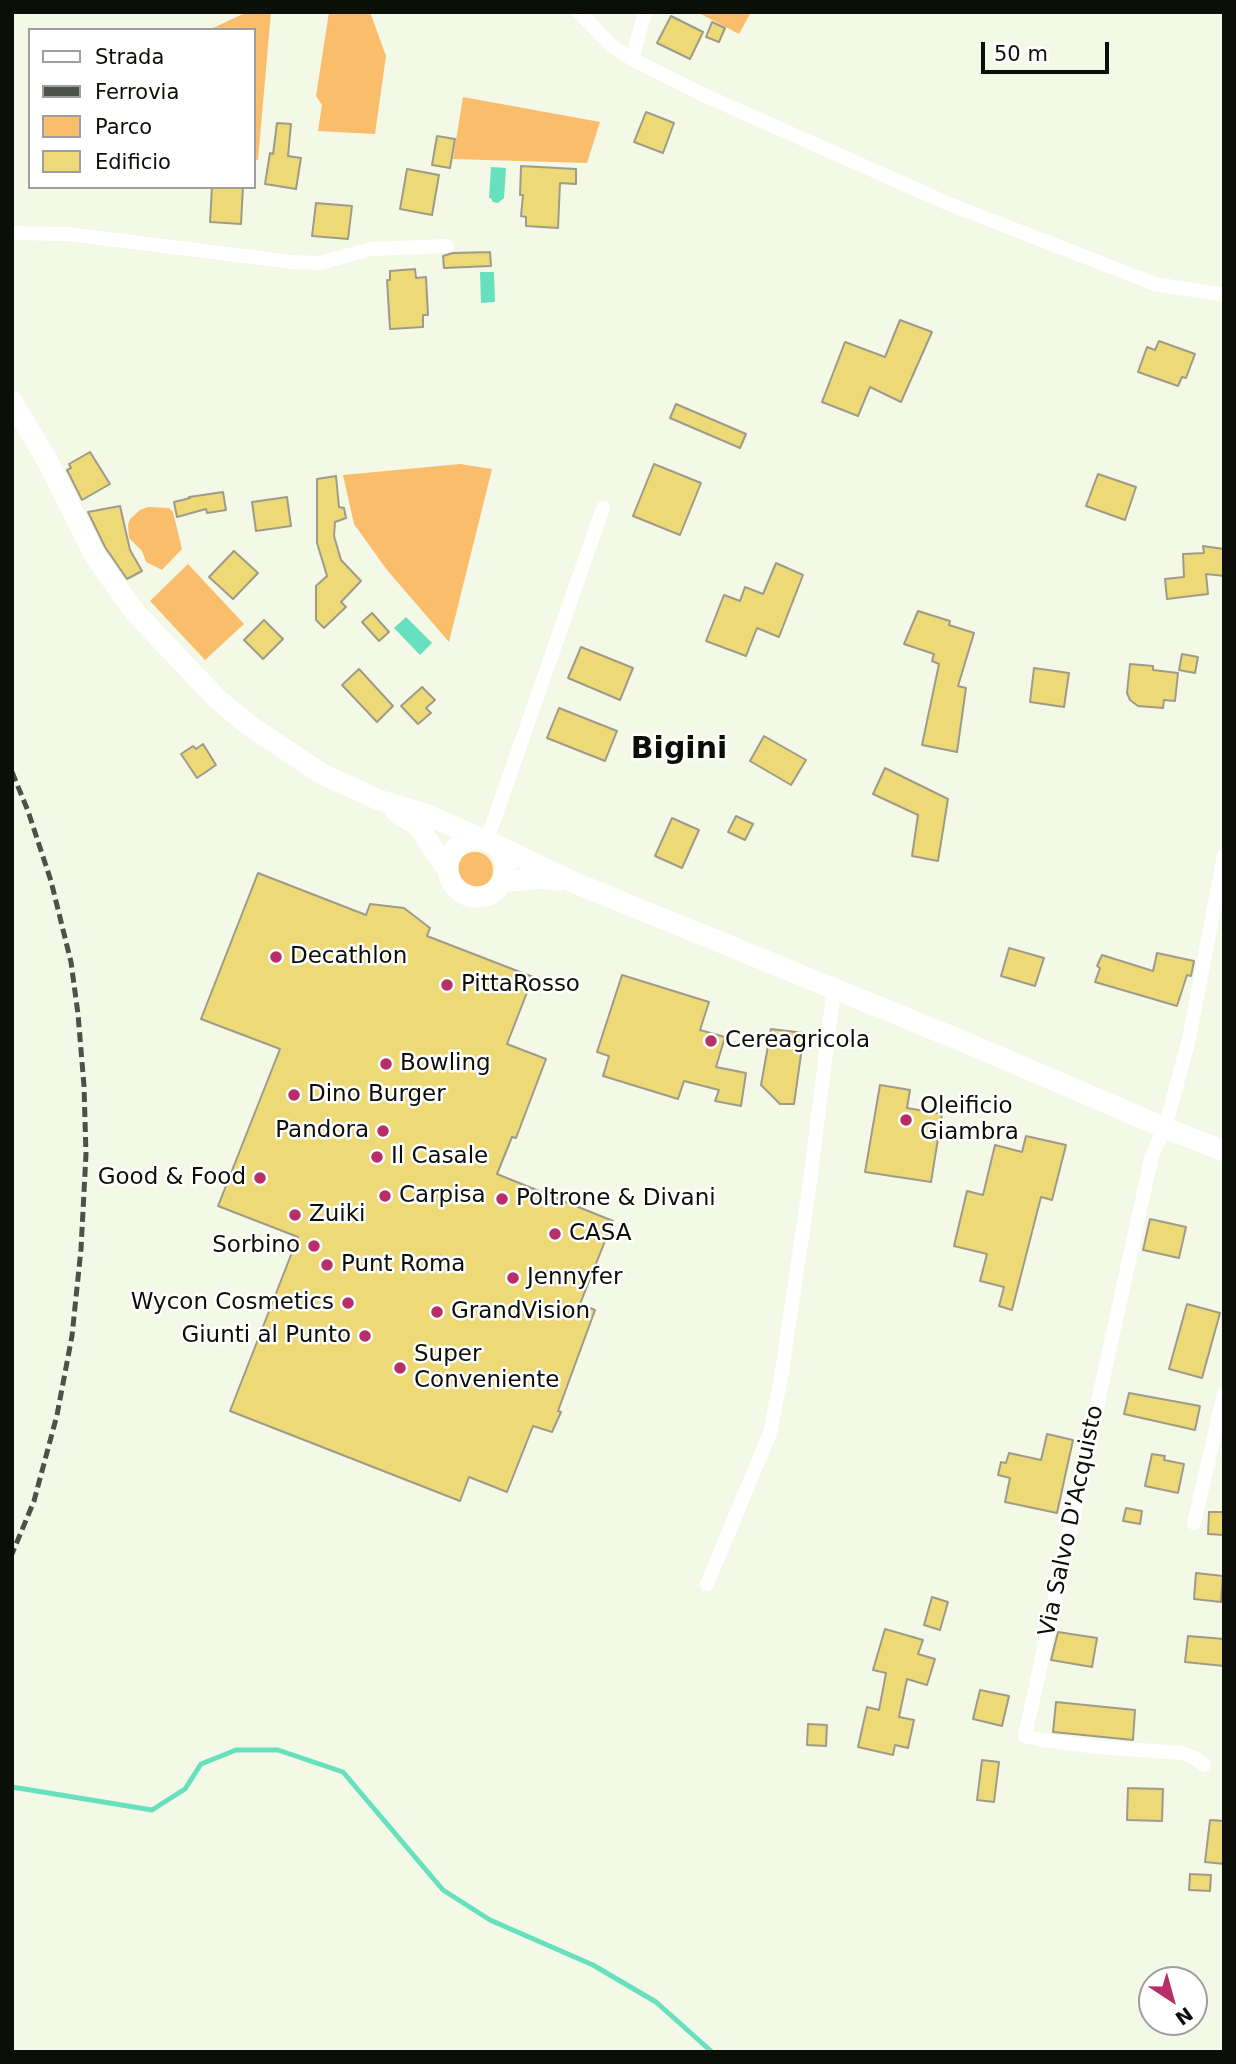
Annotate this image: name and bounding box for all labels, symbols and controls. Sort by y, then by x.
legend [28,28,256,189]
scale bar [984,28,1112,72]
text: 50 m [994,42,1048,66]
text: Strada [95,45,164,69]
text: Ferrovia [95,80,179,104]
text: Parco [95,115,152,139]
text: Edificio [95,150,171,174]
district label: Bigini [631,732,727,768]
place label: Decathlon [290,943,407,971]
marker: Decathlon [268,949,284,965]
place label: PittaRosso [461,971,580,999]
marker: PittaRosso [439,977,455,993]
place label: Cereagricola [725,1027,870,1055]
marker: Cereagricola [703,1033,719,1049]
place label: Bowling [400,1050,491,1078]
marker: Bowling [378,1056,394,1072]
place label: Dino Burger [308,1081,446,1109]
marker: Dino Burger [286,1087,302,1103]
place label: Oleificio Giambra [920,1093,1019,1147]
marker: Oleificio Giambra [898,1112,914,1128]
place label: Pandora [275,1117,369,1145]
marker: Pandora [375,1123,391,1139]
place label: Il Casale [391,1143,488,1171]
marker: Il Casale [369,1149,385,1165]
place label: Good & Food [98,1164,246,1192]
marker: Good & Food [252,1170,268,1186]
place label: Carpisa [399,1182,486,1210]
place label: Poltrone & Divani [516,1185,716,1213]
marker: Carpisa [377,1188,393,1204]
marker: Poltrone & Divani [494,1191,510,1207]
place label: Zuiki [309,1201,365,1229]
marker: Zuiki [287,1207,303,1223]
place label: CASA [569,1220,632,1248]
marker: CASA [547,1226,563,1242]
place label: Sorbino [212,1232,300,1260]
marker: Sorbino [306,1238,322,1254]
place label: Punt Roma [341,1251,465,1279]
marker: Punt Roma [319,1257,335,1273]
place label: Jennyfer [527,1264,622,1292]
marker: Jennyfer [505,1270,521,1286]
place label: Wycon Cosmetics [131,1289,334,1317]
marker: Wycon Cosmetics [340,1295,356,1311]
place label: GrandVision [451,1298,590,1326]
marker: GrandVision [429,1304,445,1320]
place label: Giunti al Punto [181,1322,351,1350]
marker: Giunti al Punto [357,1328,373,1344]
place label: Super Conveniente [414,1341,559,1395]
marker: Super Conveniente [392,1360,408,1376]
street label: Via Salvo D'Acquisto [1034,1403,1110,1639]
north arrow [1138,1966,1208,2036]
text: N [1171,2003,1197,2030]

